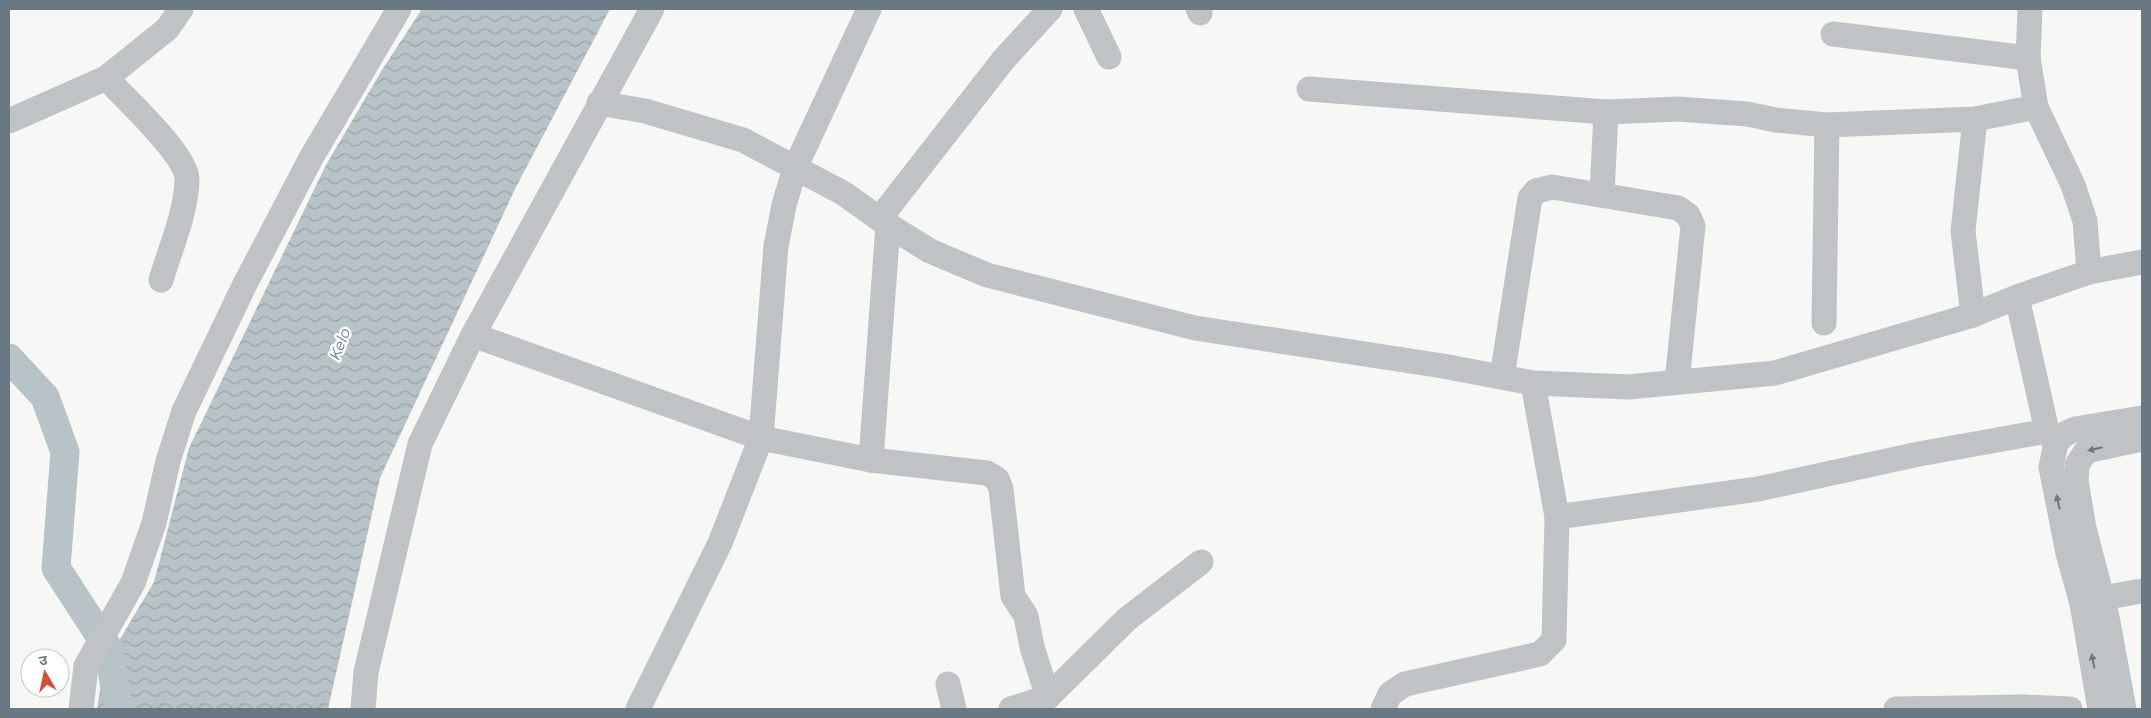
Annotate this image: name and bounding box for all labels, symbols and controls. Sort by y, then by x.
water label: Kelo [325,325,354,363]
one-way arrow [2087,445,2102,453]
one-way arrow [2054,495,2062,510]
north arrow [20,648,70,698]
text: उ [38,651,49,670]
one-way arrow [2089,653,2097,669]

